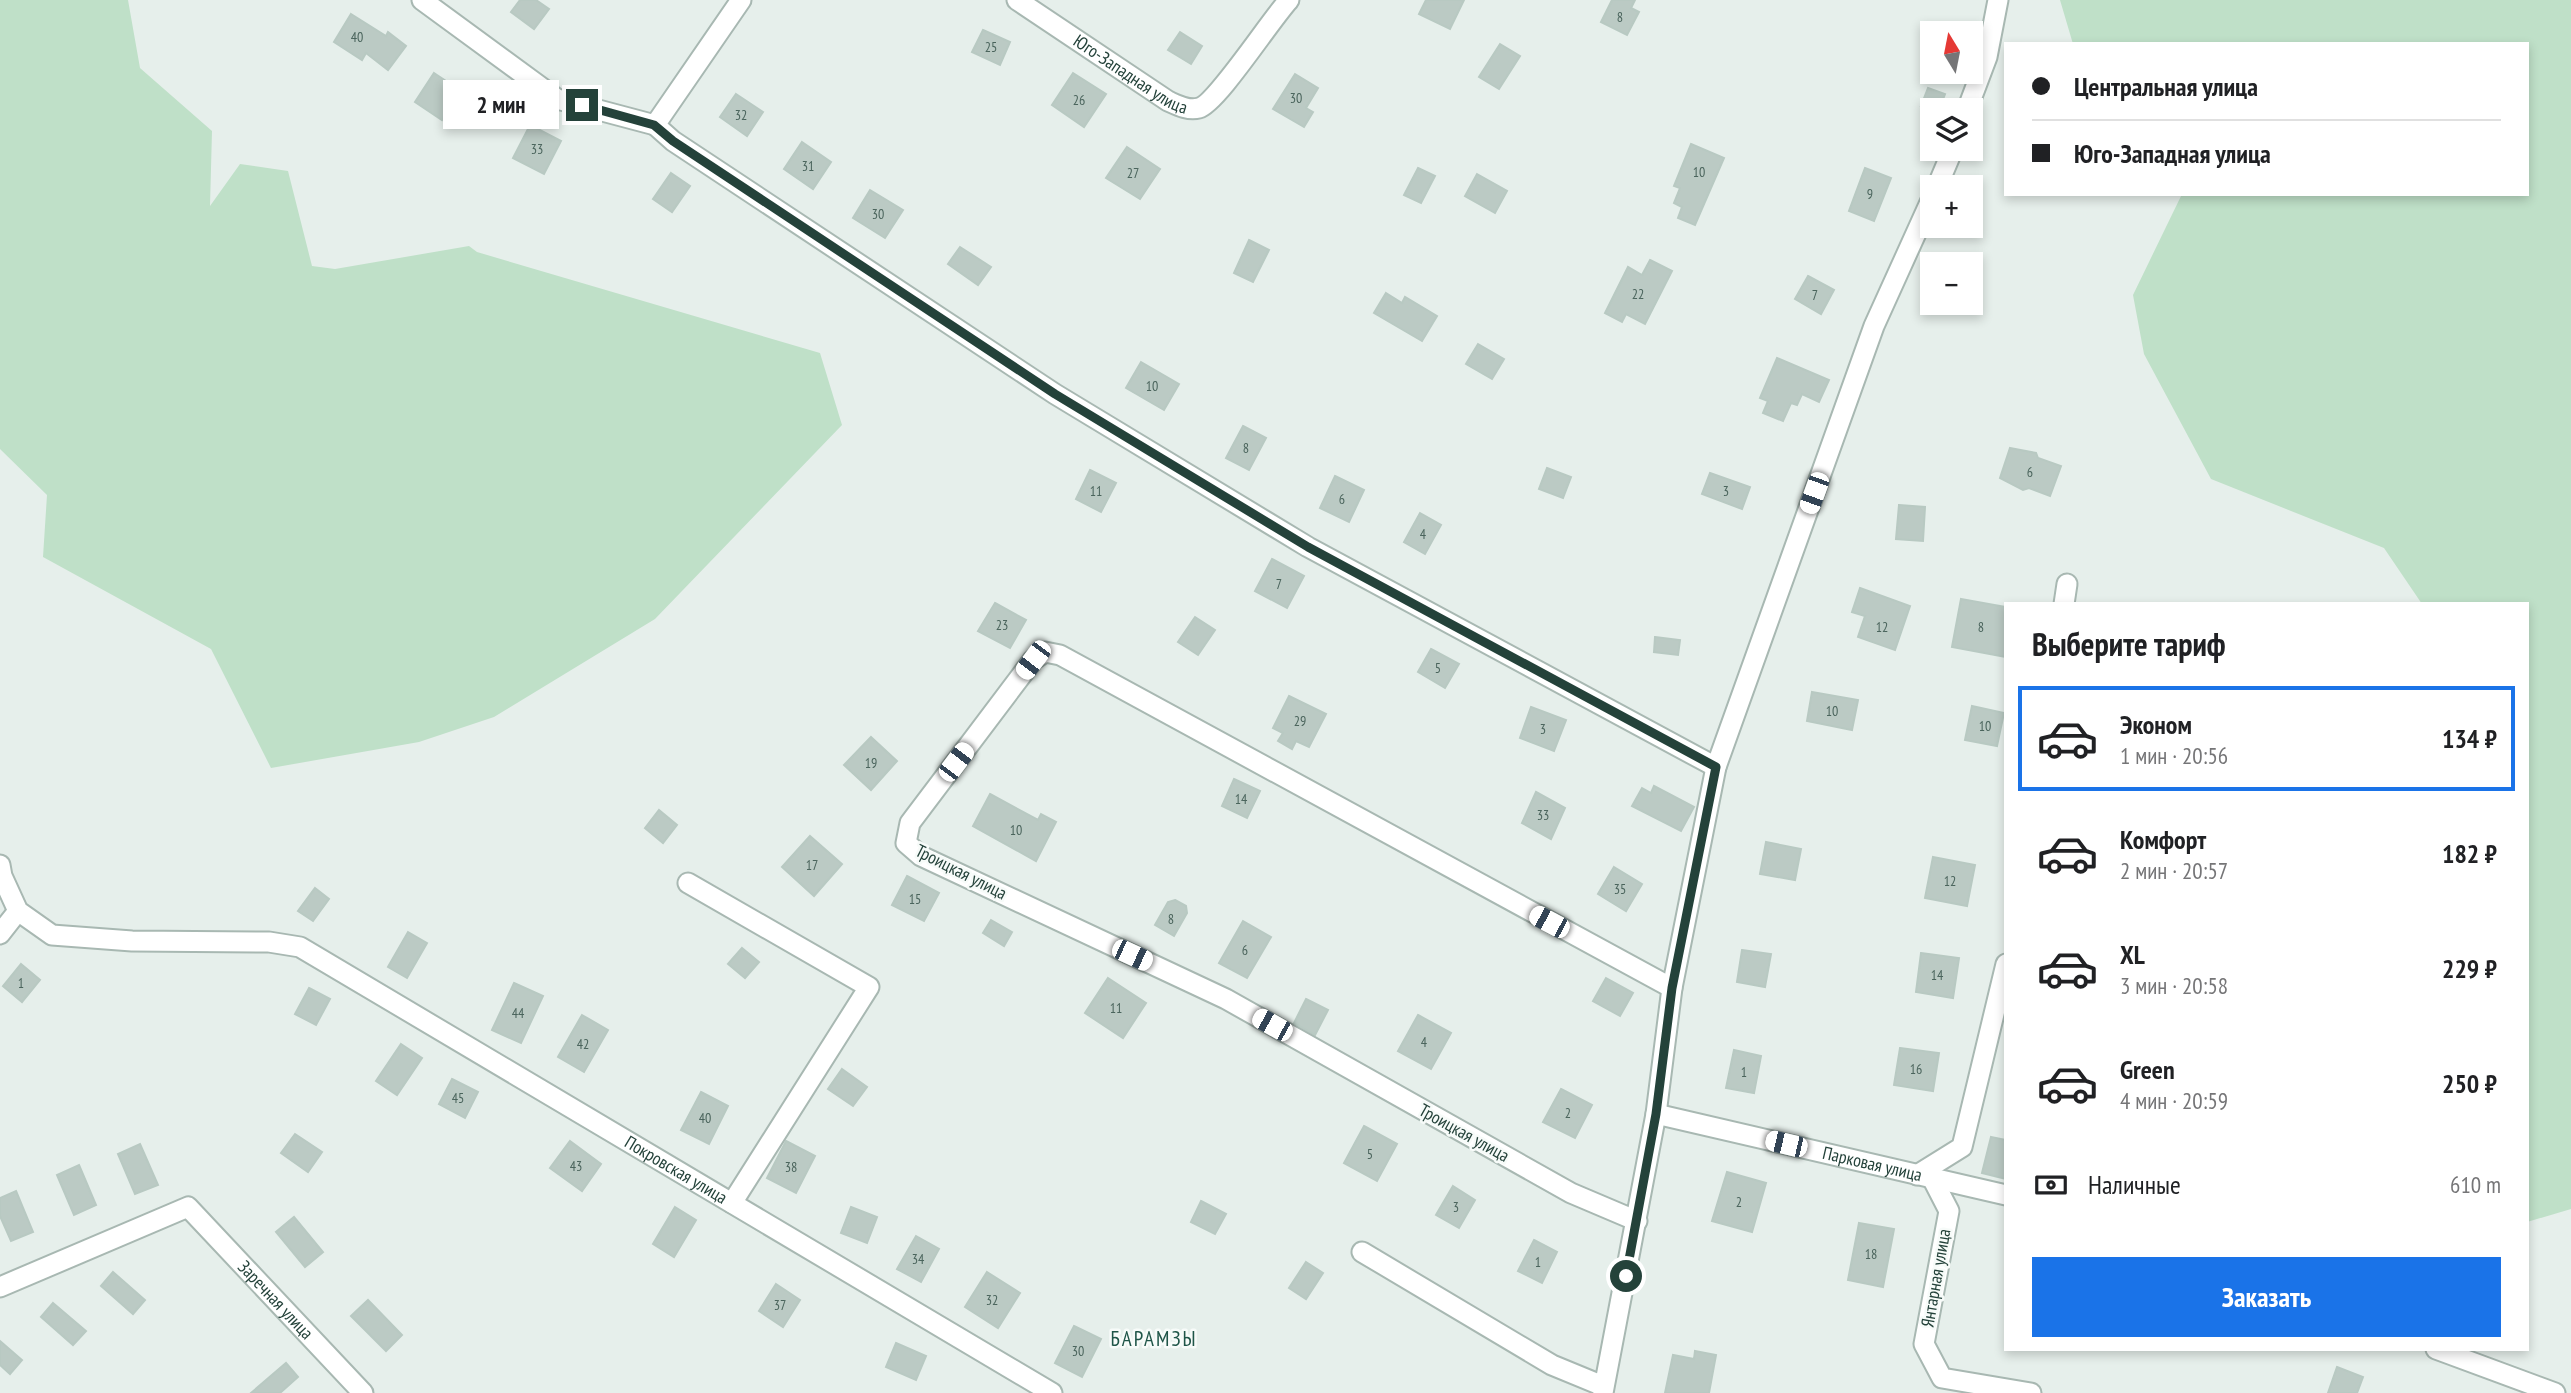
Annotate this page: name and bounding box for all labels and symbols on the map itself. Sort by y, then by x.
house number: 8 [1617,8,1623,26]
north arrow [1920,21,1983,84]
house number: 40 [351,28,363,46]
street label: Юго-Западная улица [1069,29,1190,119]
house number: 25 [985,38,997,56]
callout: 2 мин [442,80,558,130]
route end [566,89,598,121]
house number: 30 [1290,89,1302,107]
house number: 26 [1073,91,1085,109]
house number: 32 [735,106,747,124]
house number: 33 [531,140,543,158]
house number: 31 [802,157,814,175]
house number: 10 [1693,163,1705,181]
house number: 27 [1127,164,1139,182]
house number: 9 [1867,185,1873,203]
house number: 30 [872,205,884,223]
house number: 22 [1632,285,1644,303]
house number: 7 [1812,286,1818,304]
house number: 10 [1146,377,1158,395]
house number: 8 [1243,439,1249,457]
house number: 6 [2027,463,2033,481]
car [1797,470,1832,516]
house number: 11 [1090,482,1102,500]
house number: 3 [1723,482,1729,500]
house number: 6 [1339,490,1345,508]
house number: 4 [1420,525,1427,543]
house number: 7 [1276,575,1282,593]
house number: 23 [996,616,1008,634]
house number: 12 [1876,618,1888,636]
house number: 8 [1978,618,1984,636]
car [1012,637,1055,683]
house number: 5 [1435,659,1441,677]
house number: 10 [1826,702,1838,720]
house number: 29 [1294,712,1306,730]
house number: 10 [1979,717,1991,735]
house number: 3 [1540,720,1546,738]
car [935,739,978,785]
house number: 19 [865,754,877,772]
house number: 14 [1235,790,1248,808]
house number: 33 [1537,806,1549,824]
house number: 10 [1010,821,1022,839]
street label: Троицкая улица [912,839,1011,904]
house number: 17 [806,856,818,874]
house number: 12 [1944,872,1956,890]
house number: 35 [1614,880,1626,898]
house number: 15 [909,890,921,908]
car [1526,903,1573,941]
house number: 8 [1168,910,1174,928]
car [1109,937,1156,973]
house number: 6 [1242,941,1248,959]
house number: 14 [1931,966,1944,984]
house number: 1 [18,974,24,992]
house number: 11 [1110,999,1122,1017]
house number: 44 [512,1004,525,1022]
car [1249,1006,1296,1044]
house number: 4 [1421,1033,1428,1051]
house number: 42 [577,1035,589,1053]
house number: 16 [1910,1060,1922,1078]
house number: 1 [1741,1063,1747,1081]
house number: 45 [452,1089,464,1107]
street label: Троицкая улица [1415,1098,1513,1167]
house number: 2 [1565,1104,1571,1122]
house number: 40 [699,1109,711,1127]
car [1764,1129,1809,1159]
street label: Покровская улица [621,1130,732,1209]
street label: Парковая улица [1820,1141,1924,1186]
house number: 5 [1367,1145,1373,1163]
house number: 43 [570,1157,582,1175]
house number: 38 [785,1158,797,1176]
house number: 2 [1736,1193,1742,1211]
house number: 3 [1453,1198,1459,1216]
street label: Янтарная улица [1916,1227,1955,1329]
house number: 18 [1865,1245,1877,1263]
house number: 34 [912,1250,925,1268]
house number: 1 [1535,1253,1541,1271]
street label: Заречная улица [233,1255,319,1344]
route start [1610,1260,1642,1292]
house number: 32 [986,1291,998,1309]
house number: 37 [774,1296,786,1314]
district label: БАРАМЗЫ [1110,1325,1198,1352]
house number: 30 [1072,1342,1084,1360]

